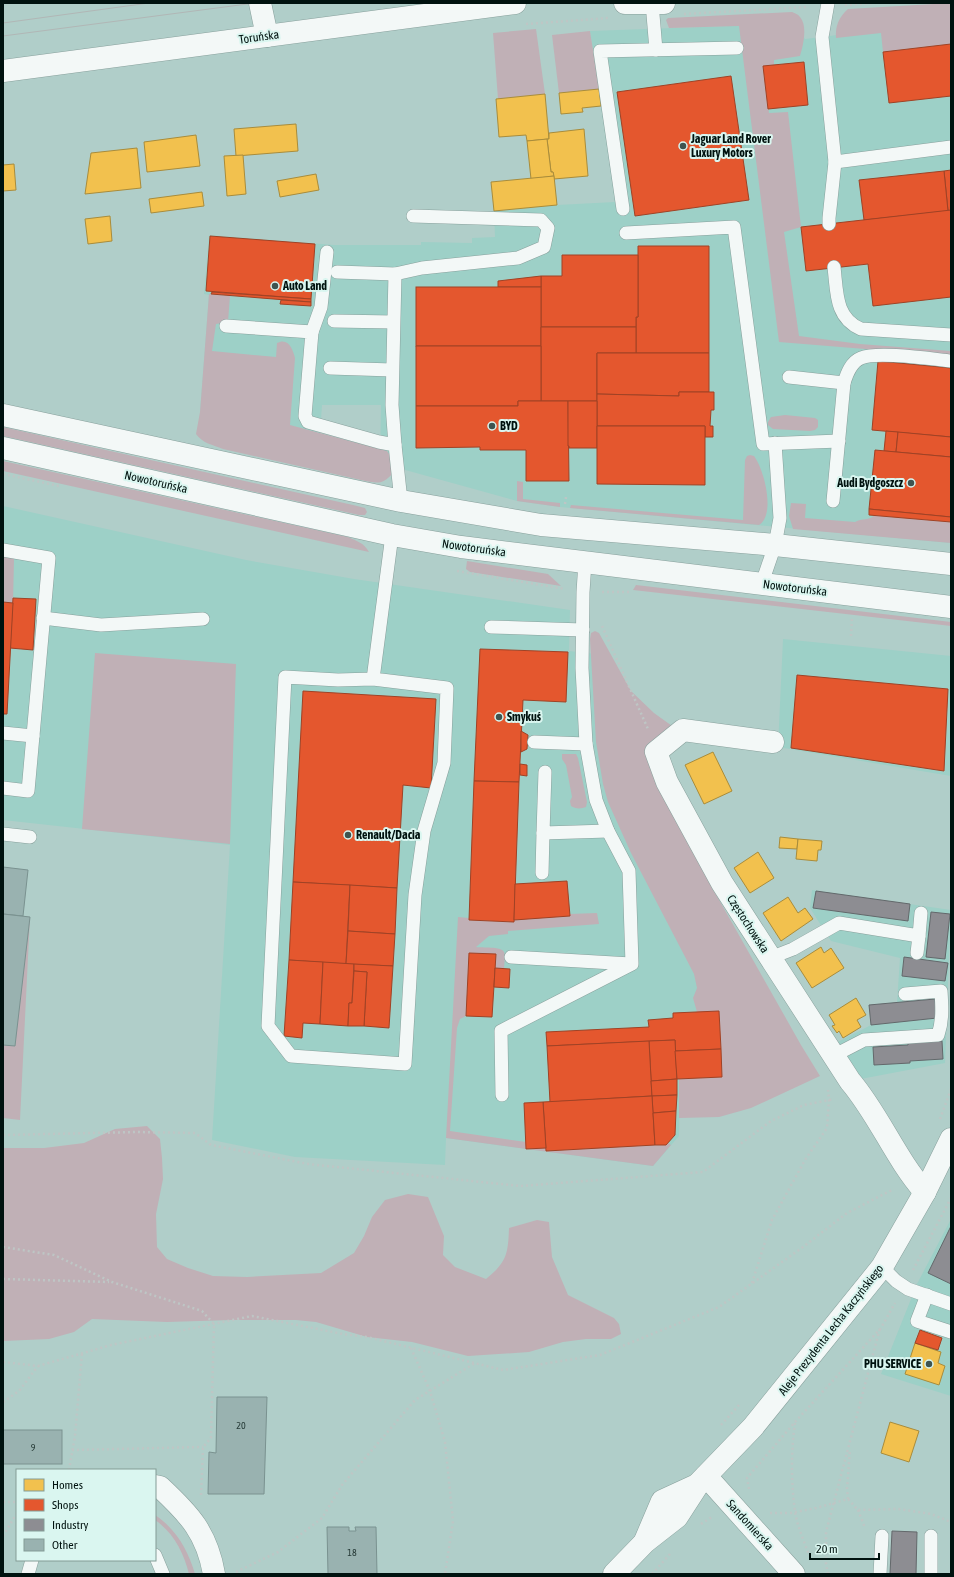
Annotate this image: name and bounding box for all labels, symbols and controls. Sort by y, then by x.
street label: Toruńska [238,27,280,47]
place label: Jaguar Land Rover Luxury Motors [690,132,771,160]
marker: Jaguar Land Rover Luxury Motors [678,141,688,151]
place label: Auto Land [282,279,327,293]
marker: Auto Land [270,281,280,291]
place label: BYD [500,419,518,433]
marker: BYD [487,421,497,431]
street label: Nowotoruńska [123,468,189,496]
place label: Audi Bydgoszcz [836,476,904,490]
marker: Audi Bydgoszcz [906,478,916,488]
street label: Nowotoruńska [441,537,507,559]
street label: Nowotoruńska [762,577,828,599]
place label: Smykuś [507,710,542,724]
marker: Smykuś [494,712,504,722]
place label: Renault/Dacia [356,828,421,842]
marker: Renault/Dacia [343,830,353,840]
street label: Częstochowska [724,892,772,956]
street label: Aleje Prezydenta Lecha Kaczyńskiego [776,1262,887,1398]
place label: PHU SERVICE [864,1357,921,1371]
marker: PHU SERVICE [924,1359,934,1369]
house number: 20 [236,1420,246,1431]
house number: 9 [31,1442,36,1453]
legend [16,1469,156,1561]
text: Homes [52,1478,83,1492]
street label: Sandomierska [724,1497,776,1553]
text: Shops [52,1498,78,1512]
text: Industry [52,1518,89,1532]
scale bar [810,1535,879,1561]
text: Other [52,1538,78,1552]
text: 20 m [816,1542,838,1556]
house number: 18 [347,1547,357,1558]

